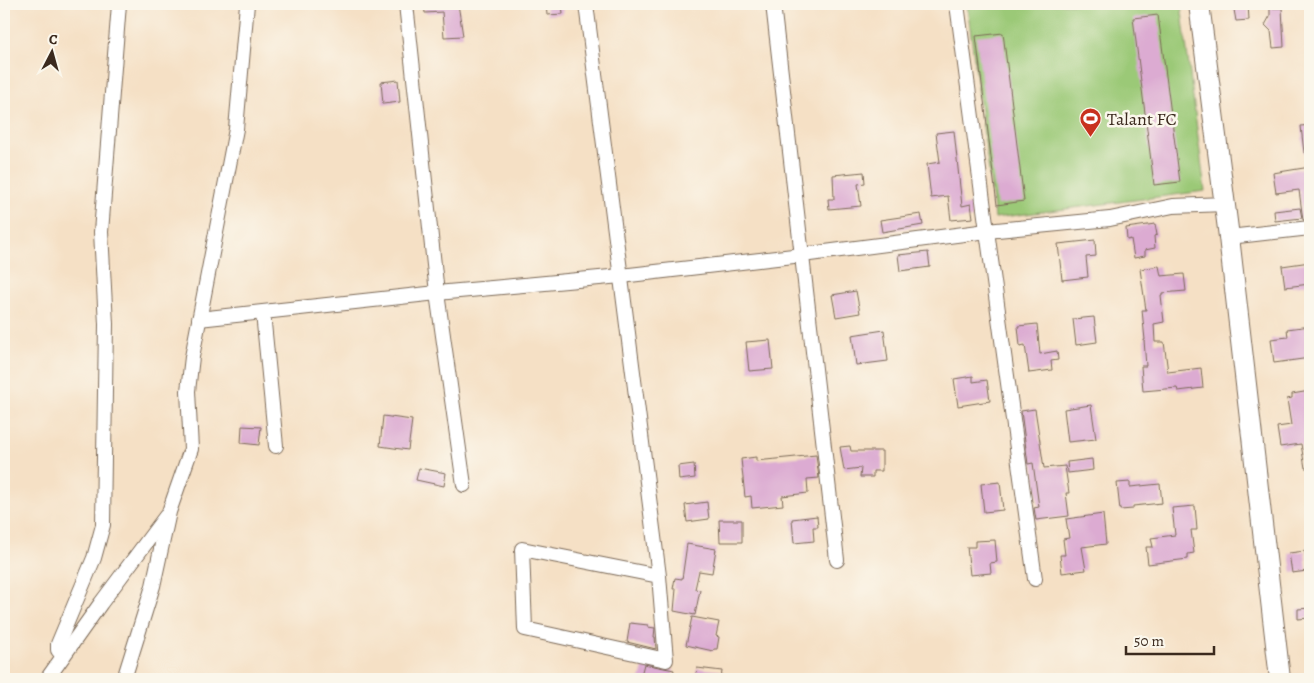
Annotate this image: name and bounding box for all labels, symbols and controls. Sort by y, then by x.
north arrow [28,28,78,78]
text: С [48,30,59,50]
sports icon: Talant FC [1079,107,1103,138]
place label: Talant FC [1107,107,1177,131]
scale bar [1126,623,1214,655]
text: 50 m [1134,631,1164,651]

